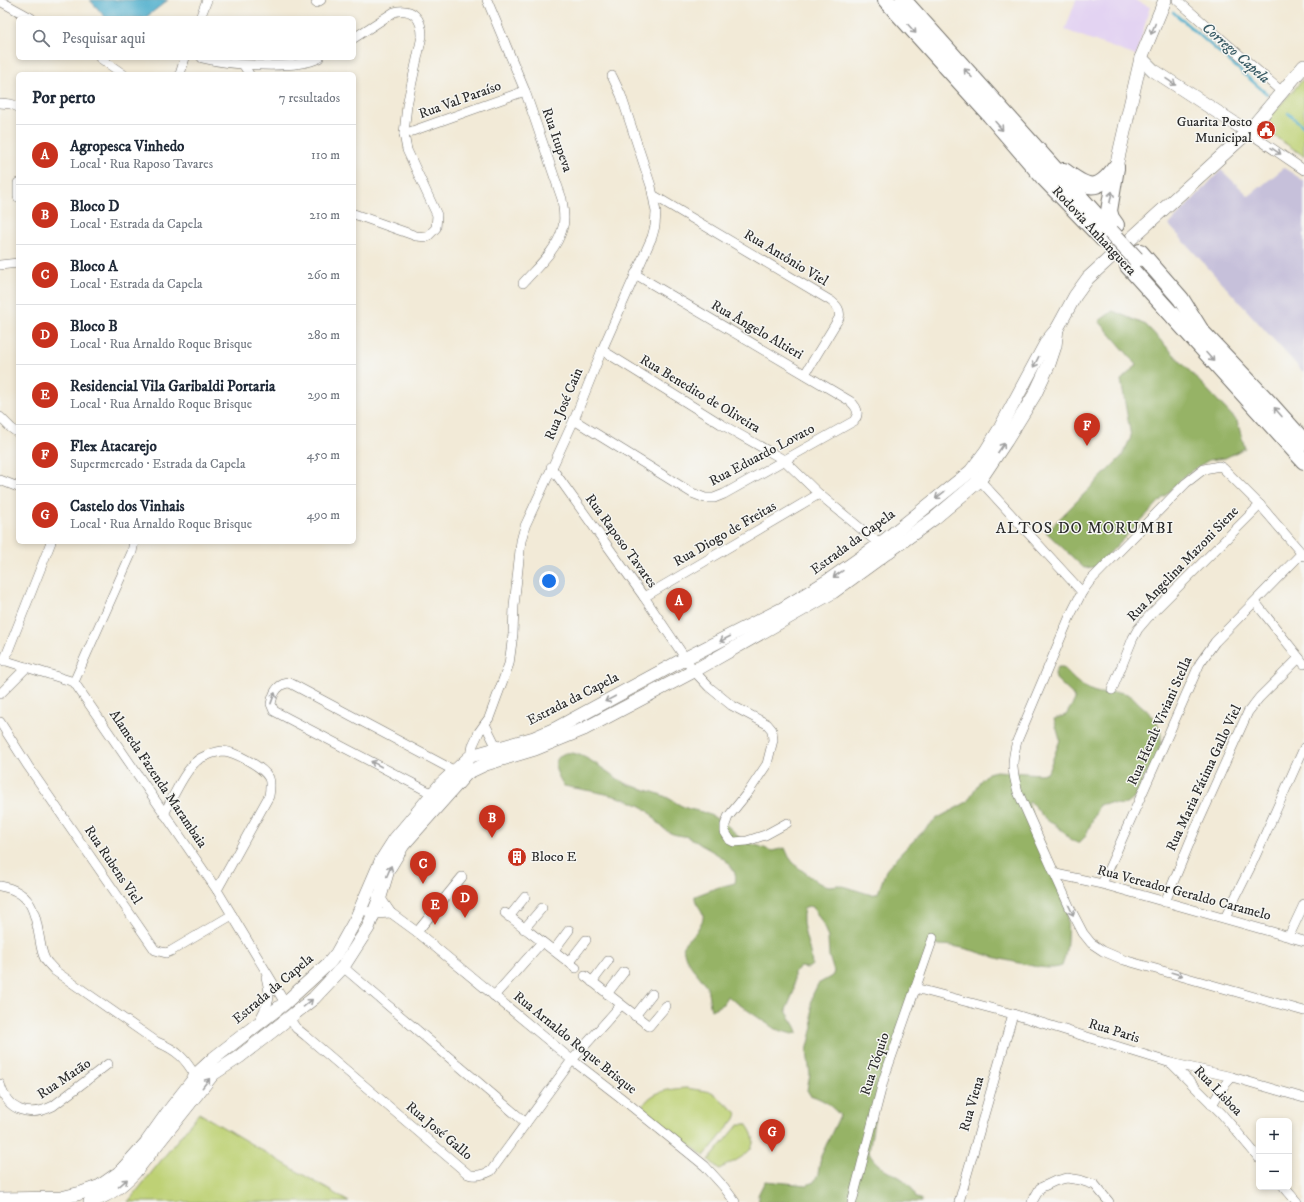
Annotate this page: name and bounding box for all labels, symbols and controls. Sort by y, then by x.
search box [16,16,356,60]
water label: Corrego Capela [1198,18,1274,88]
one-way arrow [1148,22,1156,34]
one-way arrow [907,24,916,34]
icon: search [30,27,52,49]
text: Pesquisar aqui [62,29,145,48]
one-way arrow [963,68,972,78]
street label: Rua Val Paraíso [416,77,504,123]
one-way arrow [1166,78,1177,86]
text: Por perto [32,87,95,109]
text: 7 resultados [279,90,340,106]
street label: Rua Itupeva [538,106,576,175]
place label: Guarita Posto Municipal [1177,113,1253,147]
public building icon: Guarita Posto Municipal [1255,119,1277,141]
one-way arrow [994,120,1003,131]
text: Agropesca Vinhedo [70,137,184,156]
text: A [41,147,49,163]
text: 110 m [311,147,340,163]
one-way arrow [1270,147,1281,155]
text: Local · Rua Raposo Tavares [70,156,213,172]
street label: Rodovia Anhanguera [1048,182,1140,280]
one-way arrow [1107,191,1115,204]
text: Bloco D [70,197,119,216]
text: B [41,207,49,223]
text: 210 m [309,207,340,223]
text: Local · Estrada da Capela [70,216,203,232]
street label: Rua Antônio Viel [740,226,832,291]
text: Bloco A [70,257,118,276]
text: C [41,267,49,283]
text: 260 m [307,267,340,283]
text: Local · Estrada da Capela [70,276,203,292]
street label: Rua Ângelo Altieri [708,296,807,364]
text: Bloco B [70,317,118,336]
text: D [40,327,50,343]
text: 280 m [308,327,340,343]
text: Local · Rua Arnaldo Roque Brisque [70,336,252,352]
street label: Rua Benedito de Oliveira [636,351,764,437]
one-way arrow [1205,352,1214,362]
one-way arrow [1031,355,1039,367]
street label: Rua José Cain [541,365,588,443]
text: Residencial Vila Garibaldi Portaria [70,377,275,396]
text: E [40,387,50,403]
text: 290 m [308,387,340,403]
text: Local · Rua Arnaldo Roque Brisque [70,396,252,412]
one-way arrow [1274,407,1283,418]
pin: F [1074,413,1100,446]
street label: Rua Eduardo Lovato [706,420,818,490]
text: Flex Atacarejo [70,437,157,456]
one-way arrow [998,442,1006,454]
text: F [41,447,49,463]
text: 450 m [307,447,340,463]
text: Supermercado · Estrada da Capela [70,456,246,472]
one-way arrow [935,490,946,499]
street label: Rua Raposo Tavares [581,491,661,592]
text: Castelo dos Vinhais [70,497,185,516]
street label: Rua Diogo de Freitas [670,497,780,571]
street label: Rua Angelina Mazoni Siene [1123,502,1243,625]
street label: Estrada da Capela [807,505,899,579]
text: G [40,507,50,523]
text: 490 m [306,507,340,523]
text: Local · Rua Arnaldo Roque Brisque [70,516,252,532]
district label: ALTOS DO MORUMBI [996,518,1174,538]
one-way arrow [832,570,843,578]
your location [539,571,559,591]
pin: A [666,588,692,621]
one-way arrow [719,635,731,643]
street label: Rua Heralt Viviani Stella [1123,654,1197,788]
street label: Estrada da Capela [524,668,622,730]
one-way arrow [270,692,278,704]
one-way arrow [604,695,616,703]
street label: Rua Maria Fátima Gallo Viel [1162,701,1246,854]
street label: Alameda Fazenda Marambaia [105,706,211,852]
one-way arrow [370,760,382,768]
pin: B [479,805,505,838]
street label: Rua Rubens Viel [80,822,146,908]
building icon: Bloco E [506,846,528,868]
place label: Bloco E [531,848,577,866]
pin: C [410,851,436,884]
street label: Rua Vereador Geraldo Caramelo [1095,861,1273,925]
one-way arrow [386,865,393,877]
pin: D [452,885,478,918]
pin: E [422,892,448,925]
one-way arrow [1068,904,1075,916]
street label: Estrada da Capela [229,950,317,1028]
one-way arrow [1170,971,1183,979]
street label: Rua Arnaldo Roque Brisque [510,988,641,1098]
one-way arrow [302,998,313,1007]
street label: Rua Paris [1086,1015,1142,1047]
street label: Rua Tóquio [856,1030,894,1098]
street label: Rua Matão [34,1054,94,1104]
street label: Rua Lisboa [1190,1062,1246,1120]
street label: Rua Viena [956,1074,988,1134]
one-way arrow [202,1078,210,1089]
street label: Rua José Gallo [402,1098,476,1164]
map controls [1256,1118,1292,1190]
button: + [1256,1118,1292,1154]
pin: G [759,1119,785,1152]
button: − [1256,1154,1292,1190]
one-way arrow [118,1179,129,1188]

